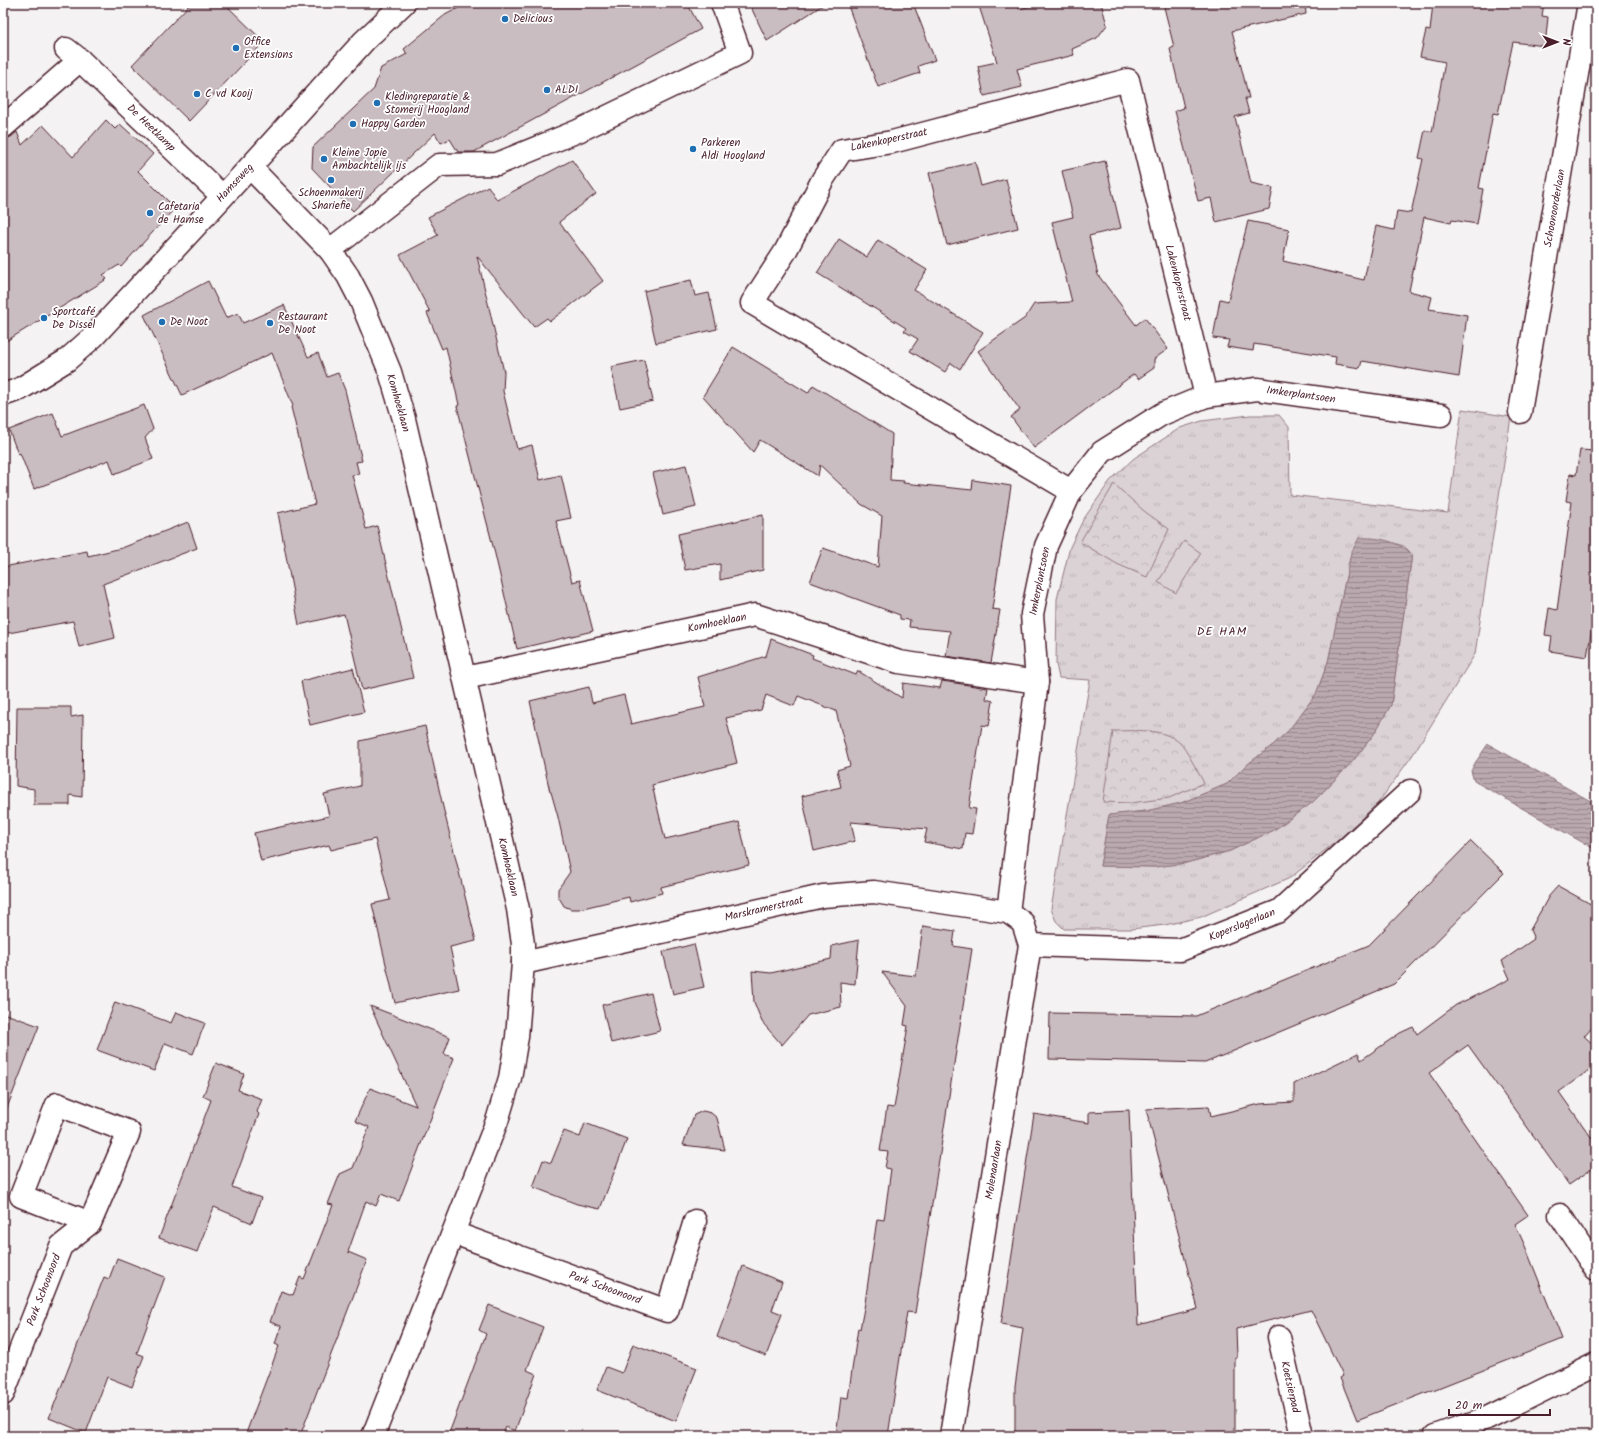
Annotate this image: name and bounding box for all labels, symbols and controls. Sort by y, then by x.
place label: Delicious [513,10,553,28]
marker: Delicious [500,14,510,24]
north arrow [1537,22,1577,62]
place label: Office Extensions [244,33,293,64]
text: N [1557,39,1575,46]
marker: Office Extensions [231,43,241,53]
place label: ALDI [555,81,578,99]
place label: C vd Kooij [205,85,254,103]
marker: ALDI [542,85,552,95]
place label: Kledingreparatie & Stomerij Hoogland [385,88,470,119]
marker: C vd Kooij [192,89,202,99]
marker: Kledingreparatie & Stomerij Hoogland [372,98,382,108]
street label: De Heetkamp [122,100,180,157]
place label: Happy Garden [361,115,426,133]
marker: Happy Garden [348,119,358,129]
street label: Lakenkoperstraat [849,123,930,157]
place label: Parkeren Aldi Hoogland [701,134,765,165]
place label: Kleine Jopie Ambachtelijk ijs [332,144,406,175]
marker: Parkeren Aldi Hoogland [688,144,698,154]
marker: Kleine Jopie Ambachtelijk ijs [319,154,329,164]
street label: Hamseweg [212,159,258,207]
street label: Schoonoorderlaan [1539,167,1571,248]
marker: Schoenmakerij Shariefie [326,175,336,185]
place label: Schoenmakerij Shariefie [298,184,365,215]
place label: Cafetaria de Hamse [158,198,204,229]
marker: Cafetaria de Hamse [145,208,155,218]
street label: Lakenkoperstraat [1160,243,1196,324]
place label: Sportcafé De Dissel [52,303,96,334]
place label: Restaurant De Noot [278,308,328,339]
marker: Sportcafé De Dissel [39,313,49,323]
place label: De Noot [170,313,209,331]
marker: De Noot [157,317,167,327]
marker: Restaurant De Noot [265,318,275,328]
street label: Komhoeklaan [381,372,415,434]
street label: Imkerplantsoen [1265,381,1337,409]
street label: Imkerplantsoen [1025,545,1056,617]
street label: Komhoeklaan [686,608,748,638]
district label: DE HAM [1197,622,1247,641]
street label: Komhoeklaan [492,836,524,898]
street label: Marskramerstraat [723,891,806,927]
street label: Koperslagerlaan [1206,903,1278,947]
street label: Molenaarlaan [980,1139,1008,1201]
street label: Park Schoonoord [22,1251,66,1329]
street label: Park Schoonoord [566,1267,644,1310]
street label: Koetsierpad [1275,1359,1305,1415]
scale bar [1449,1391,1550,1417]
text: 20 m [1455,1396,1483,1415]

